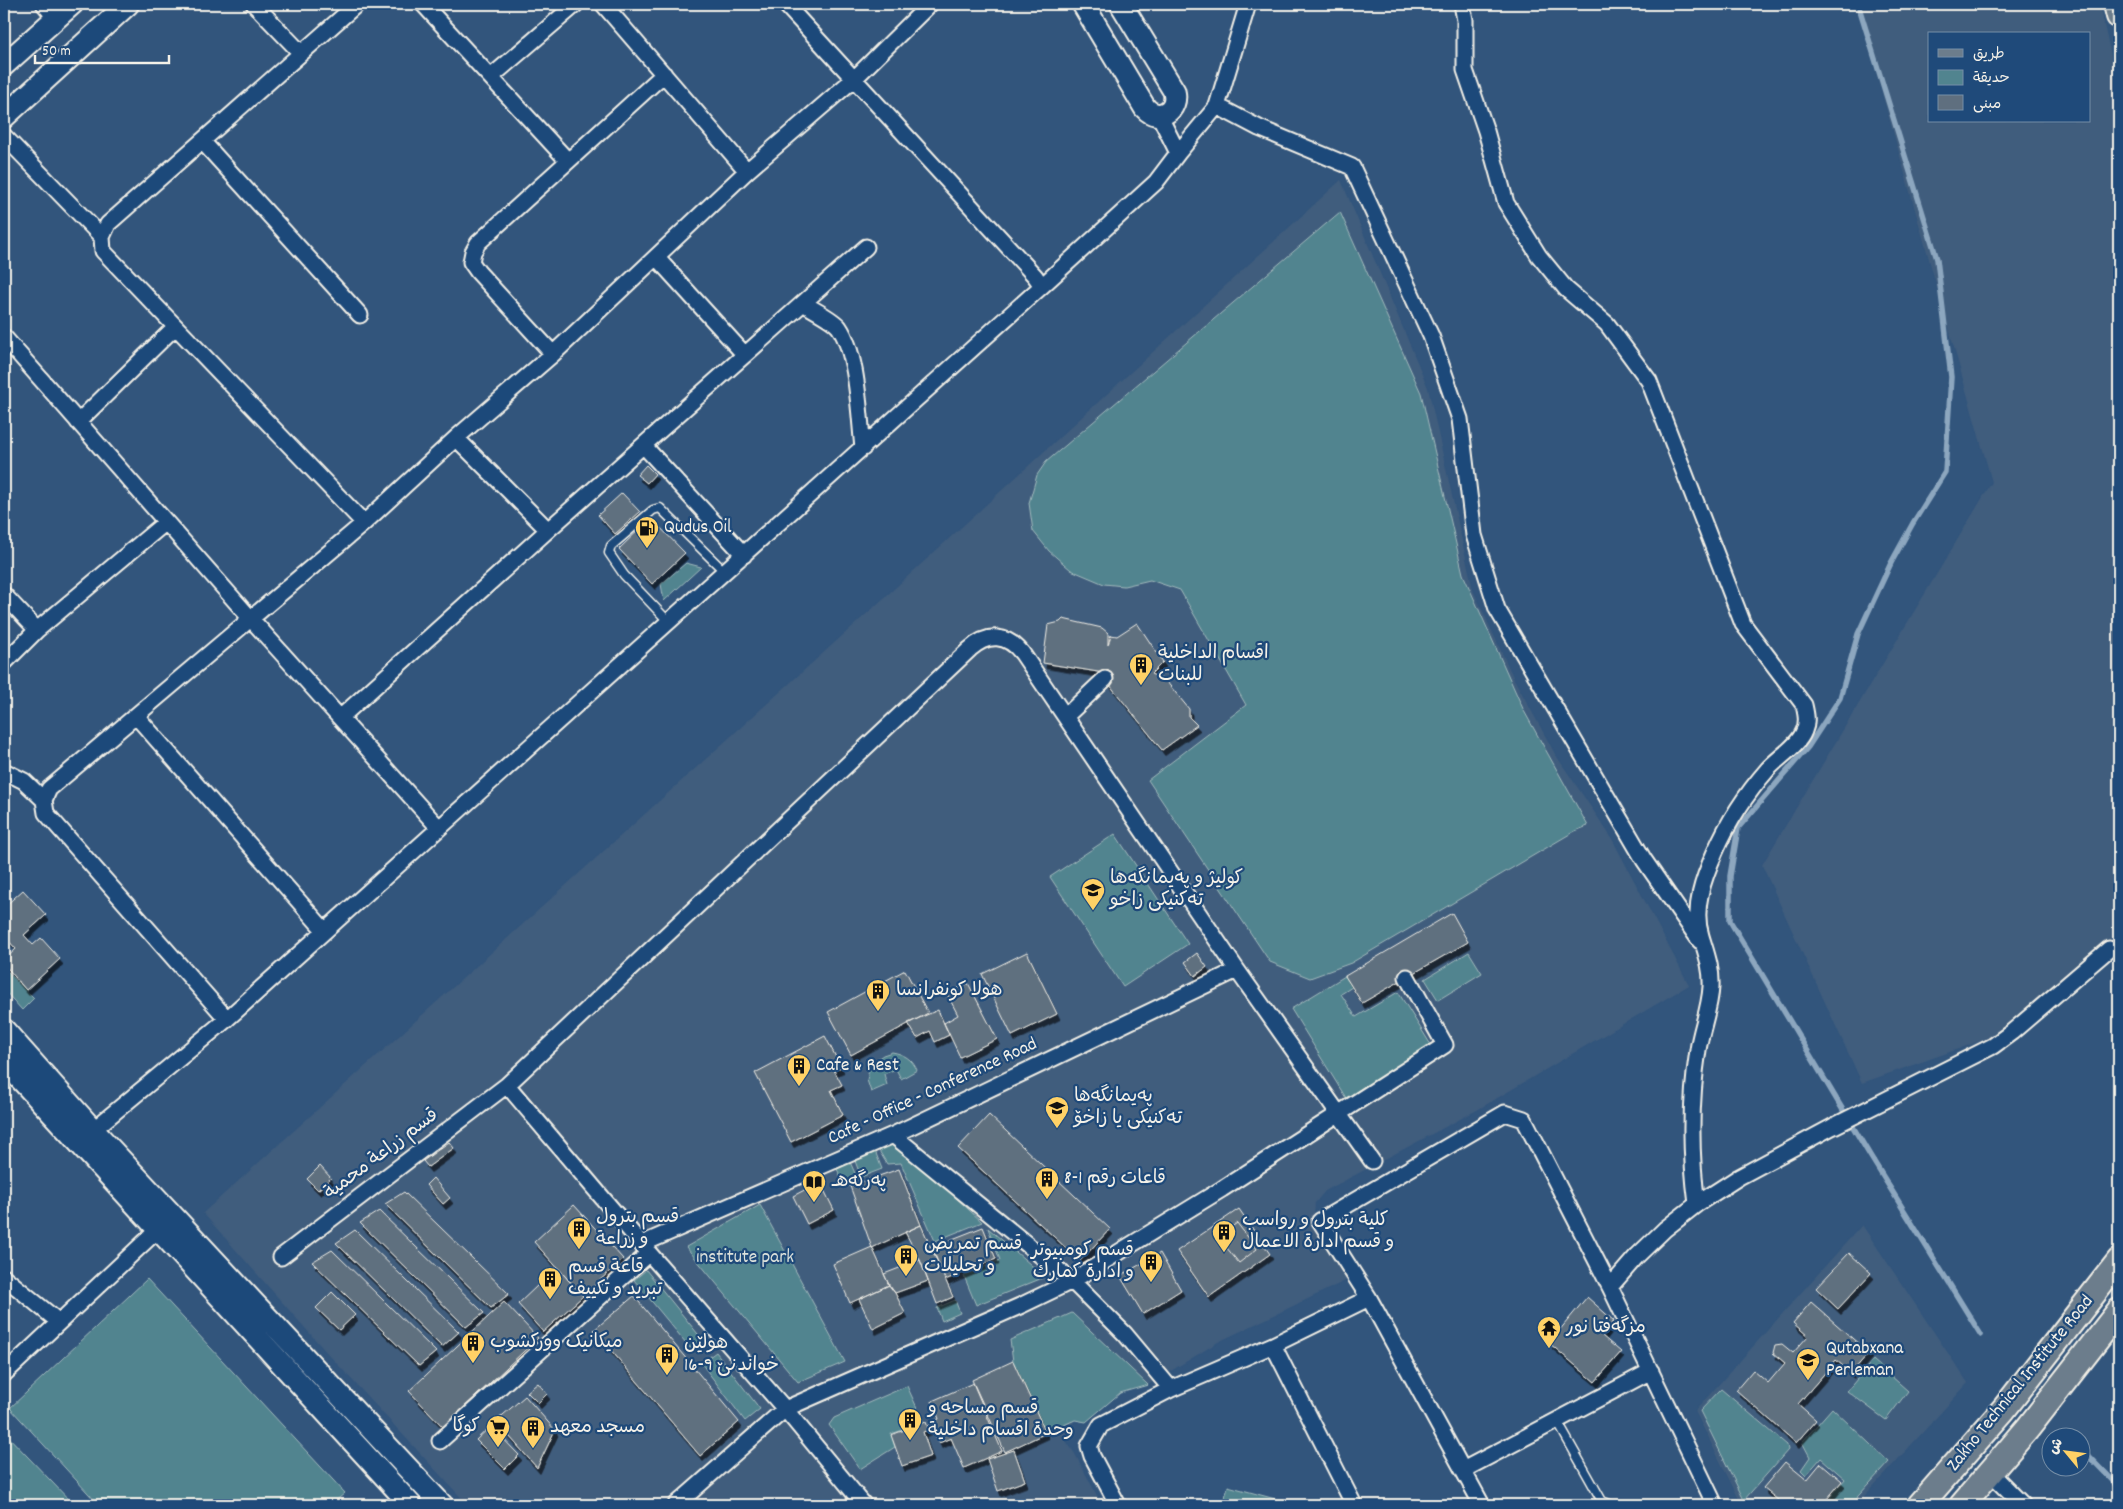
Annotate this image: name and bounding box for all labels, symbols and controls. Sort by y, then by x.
scale bar [35,32,169,64]
legend [1928,32,2090,122]
text: 50 m [42,41,71,63]
text: طريق [1973,44,2005,66]
text: حديقة [1973,68,2010,90]
text: مبنى [1973,94,2001,116]
fuel station icon: Qudus Oil [634,515,660,549]
place label: Qudus Oil [664,515,732,542]
place label: اقسام الداخلیة للبنات [1158,641,1269,690]
building icon: اقسام الداخلیة للبنات [1128,652,1154,686]
place label: كوليژ و په‌يمانگه‌ها ته‌كنيكى زاخو [1108,866,1243,915]
school or university icon: كوليژ و په‌يمانگه‌ها ته‌كنيكى زاخو [1080,877,1106,911]
building icon: هولا كونفرانسا [865,978,891,1012]
place label: هولا كونفرانسا [896,978,1003,1005]
street label: Cafe - Office - Conference Road [824,1032,1042,1152]
building icon: Cafe & Rest [786,1053,812,1087]
place label: Cafe & Rest [816,1053,899,1080]
place label: پەیمانگەها تەکنیکی یا زاخۆ [1072,1084,1183,1133]
school or university icon: پەیمانگەها تەکنیکی یا زاخۆ [1044,1095,1070,1129]
street label: قسم زراعة محمية [319,1103,445,1207]
building icon: قاعات رقم 1-8 [1034,1166,1060,1200]
place label: قاعات رقم 1-8 [1064,1166,1166,1193]
library icon: په‌رگه‌هـ [801,1169,827,1203]
place label: په‌رگه‌هـ [831,1169,887,1196]
place label: قسم بترول و زراعة [596,1205,679,1254]
place label: كلية بترول و رواسب و قسم ادارة الاعمال [1242,1208,1394,1257]
building icon: قسم بترول و زراعة [566,1216,592,1250]
building icon: كلية بترول و رواسب و قسم ادارة الاعمال [1211,1219,1237,1253]
place label: قسم تمریض و تحلیلات [924,1232,1022,1281]
place label: قسم کومبیوتر و ادارة كمارك [1029,1238,1134,1287]
building icon: قسم تمریض و تحلیلات [893,1243,919,1277]
park label: institute park [696,1245,794,1272]
building icon: قسم کومبیوتر و ادارة كمارك [1138,1249,1164,1283]
place label: قاعة قسم تبرید و تکییف [568,1255,663,1304]
building icon: قاعة قسم تبرید و تکییف [537,1266,563,1300]
street label: Zakho Technical Institute Road [1941,1290,2101,1478]
temple icon: مزگەفتا نور [1536,1315,1562,1349]
place label: مزگەفتا نور [1565,1315,1646,1342]
building icon: میکانیک وورکشوب [460,1330,486,1364]
place label: میکانیک وورکشوب [490,1330,623,1357]
place label: هولێن خواندنێ 9-16 [684,1331,779,1380]
place label: Qutabxana Perleman [1826,1336,1904,1385]
building icon: هولێن خواندنێ 9-16 [654,1342,680,1376]
school or university icon: Qutabxana Perleman [1795,1347,1821,1381]
place label: قسم مساحه‌ و وحدة اقسام داخلية [926,1396,1074,1445]
building icon: قسم مساحه‌ و وحدة اقسام داخلية [897,1407,923,1441]
place label: كوگا [453,1414,480,1441]
supermarket icon: كوگا [485,1414,511,1448]
building icon: مسجد معهد [520,1415,546,1449]
place label: مسجد معهد [550,1415,645,1442]
north arrow [2040,1426,2090,1476]
text: ش [2044,1435,2069,1458]

